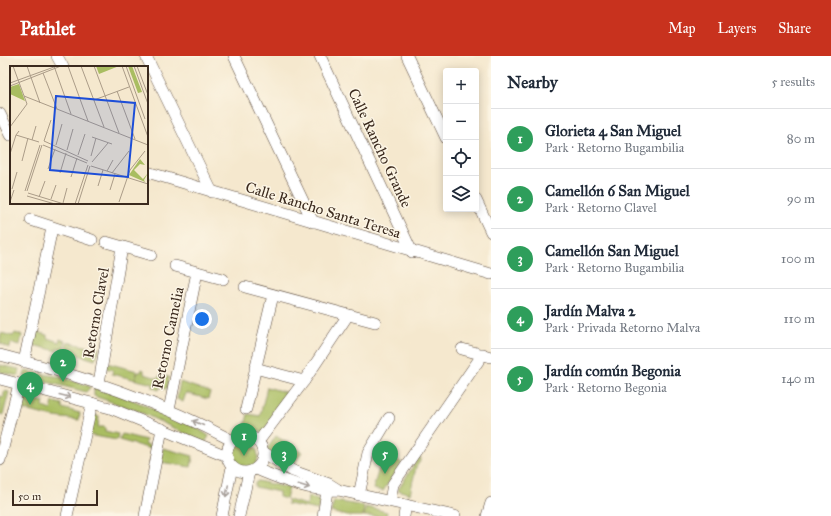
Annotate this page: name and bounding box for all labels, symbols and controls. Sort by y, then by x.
text: Pathlet [20,17,76,40]
text: Map [668,20,696,37]
text: Layers [718,20,756,37]
text: Share [778,20,811,37]
inset map [10,66,148,204]
map controls [443,68,479,212]
button: + [443,68,479,104]
text: Nearby [507,72,558,93]
text: 5 results [771,74,815,90]
street label: Calle Rancho Grande [344,86,416,210]
button: − [443,104,479,140]
text: Glorieta 4 San Miguel [545,122,681,140]
text: 1 [517,131,523,147]
text: 80 m [787,131,815,147]
button: locate [443,140,479,176]
text: Park · Retorno Bugambilia [545,140,684,156]
button: layers [443,176,479,212]
street label: Calle Rancho Santa Teresa [243,178,403,242]
text: Camellón 6 San Miguel [545,182,690,200]
text: 2 [517,191,523,207]
text: 90 m [787,191,815,207]
text: Park · Retorno Clavel [545,200,657,216]
text: Camellón San Miguel [545,242,679,260]
text: 3 [517,251,523,267]
text: 100 m [781,251,815,267]
text: Park · Retorno Bugambilia [545,260,684,276]
street label: Retorno Clavel [79,265,113,360]
street label: Retorno Camelia [148,285,188,391]
text: Jardín Malva 2 [545,302,635,320]
your location [192,309,212,329]
text: 4 [516,311,524,327]
text: 110 m [783,311,815,327]
text: Park · Privada Retorno Malva [545,320,700,336]
pin: 2 [50,349,76,382]
text: Jardín común Begonia [545,362,681,380]
text: 5 [517,371,523,387]
text: 140 m [781,371,815,387]
pin: 4 [17,372,43,405]
text: Park · Retorno Begonia [545,380,667,396]
one-way arrow [58,393,71,400]
one-way arrow [193,419,205,426]
pin: 1 [231,423,257,456]
pin: 3 [271,441,297,474]
pin: 5 [372,441,398,474]
one-way arrow [298,483,311,490]
one-way arrow [223,485,231,498]
scale bar [12,488,98,507]
text: 50 m [18,490,41,503]

